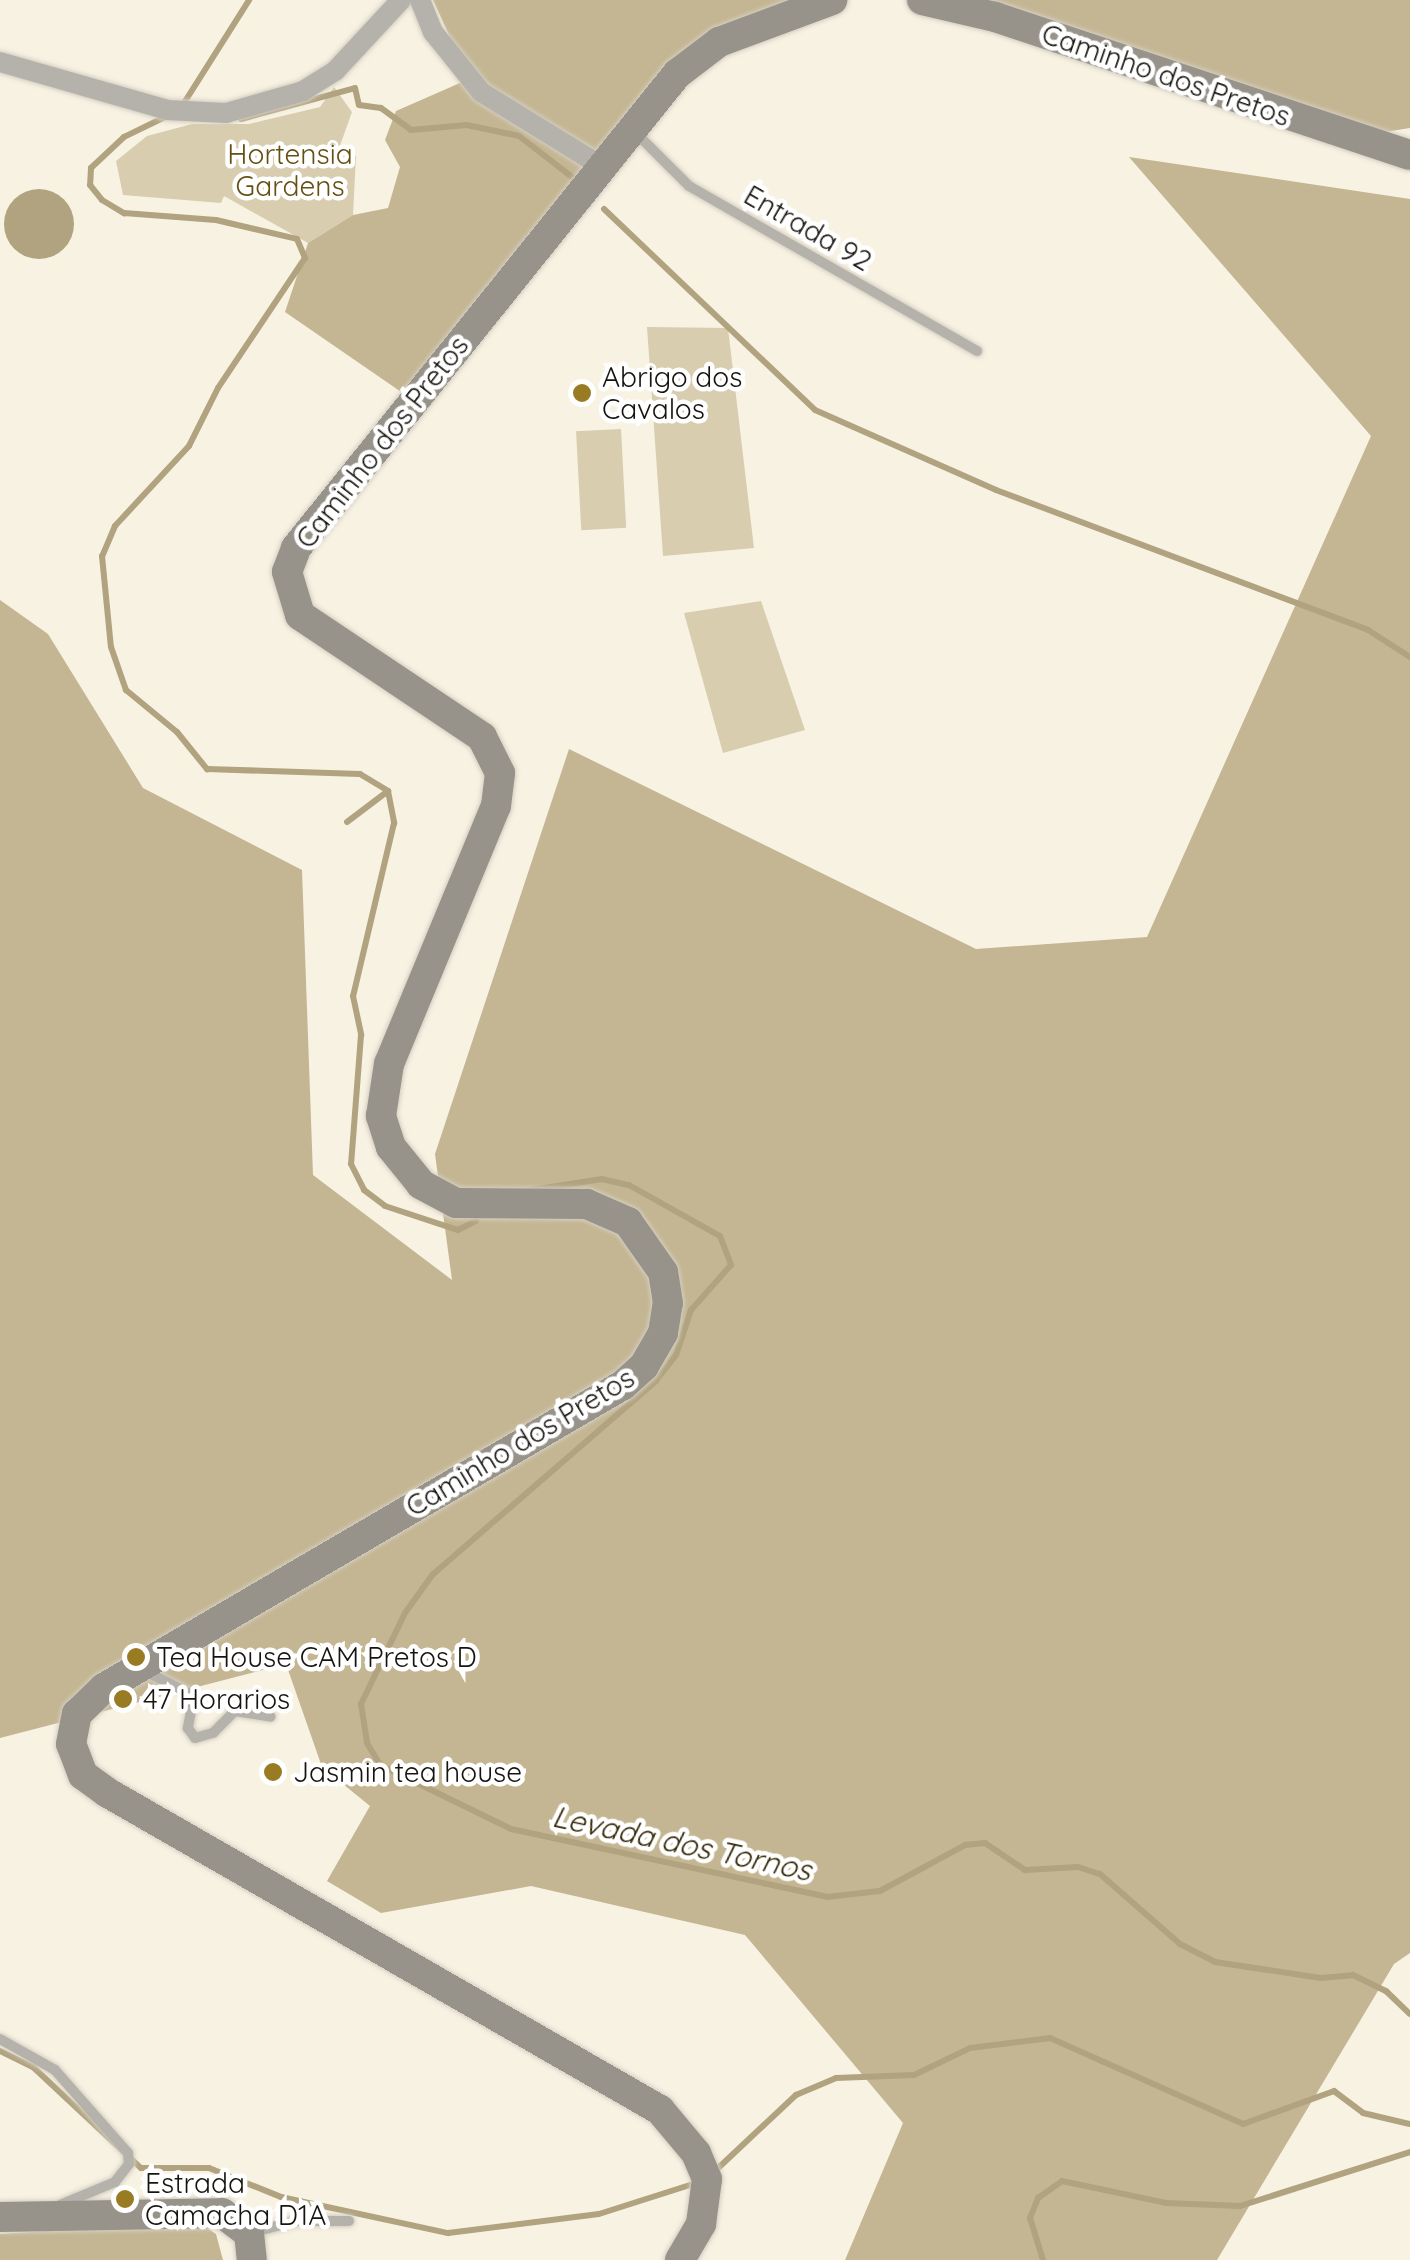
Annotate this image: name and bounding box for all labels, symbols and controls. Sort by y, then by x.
street label: Caminho dos Pretos [1038,17,1294,133]
park label: Hortensia Gardens [227,137,353,203]
street label: Entrada 92 [738,178,878,278]
street label: Caminho dos Pretos [289,329,475,555]
place label: Abrigo dos Cavalos [602,360,742,426]
marker: Abrigo dos Cavalos [571,382,593,404]
street label: Caminho dos Pretos [400,1361,640,1523]
place label: Tea House CAM Pretos D [156,1640,477,1674]
marker: Tea House CAM Pretos D [125,1646,147,1668]
place label: 47 Horarios [143,1682,290,1716]
marker: 47 Horarios [112,1688,134,1710]
place label: Jasmin tea house [293,1755,522,1789]
marker: Jasmin tea house [262,1761,284,1783]
water label: Levada dos Tornos [549,1798,815,1888]
place label: Estrada Camacha D1A [145,2166,326,2232]
marker: Estrada Camacha D1A [114,2188,136,2210]

